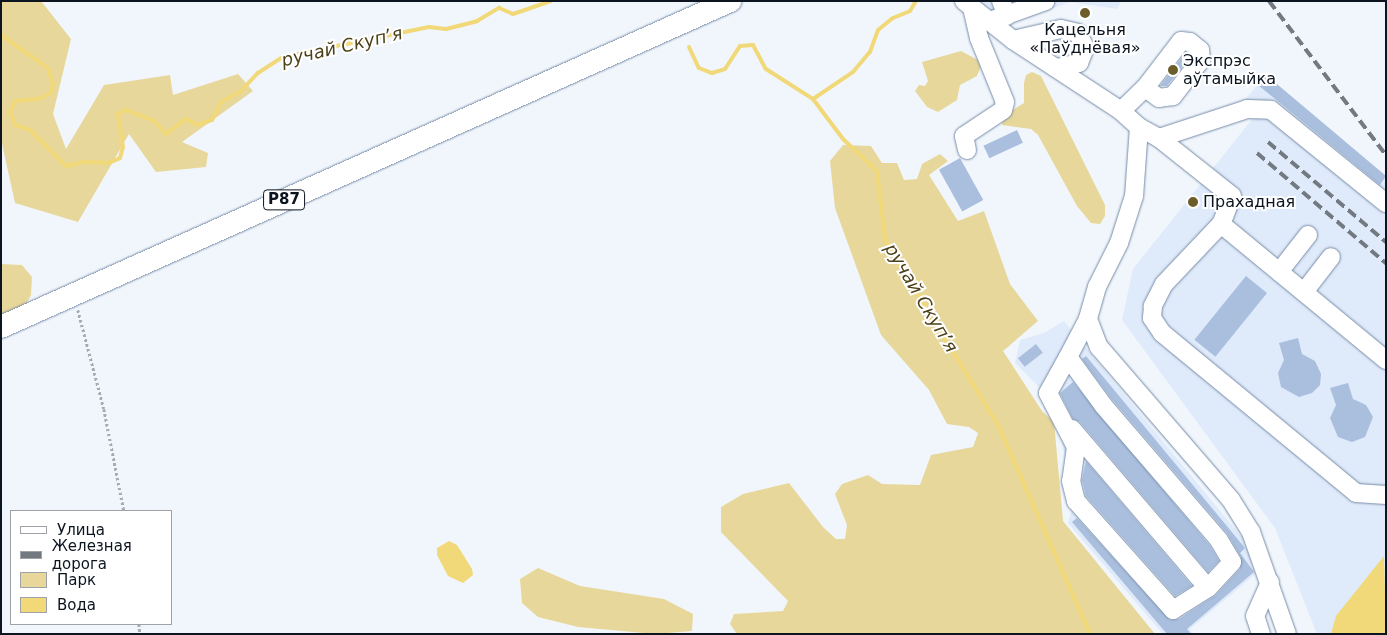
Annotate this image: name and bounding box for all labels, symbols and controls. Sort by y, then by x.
marker: Кацельня «Паўднёвая» [1079,7,1091,19]
place label: Кацельня «Паўднёвая» [1029,20,1141,58]
water label: ручай Скупʼя [279,23,405,71]
place label: Экспрэс аўтамыйка [1183,51,1276,89]
marker: Экспрэс аўтамыйка [1167,64,1179,76]
road number: Р87 [263,188,305,212]
place label: Прахадная [1203,192,1295,212]
marker: Прахадная [1187,196,1199,208]
water label: ручай Скупʼя [880,239,962,357]
legend [10,510,172,625]
text: Улица [57,521,105,539]
text: Железная дорога [52,537,132,573]
text: Парк [57,571,96,589]
text: Вода [57,596,96,614]

